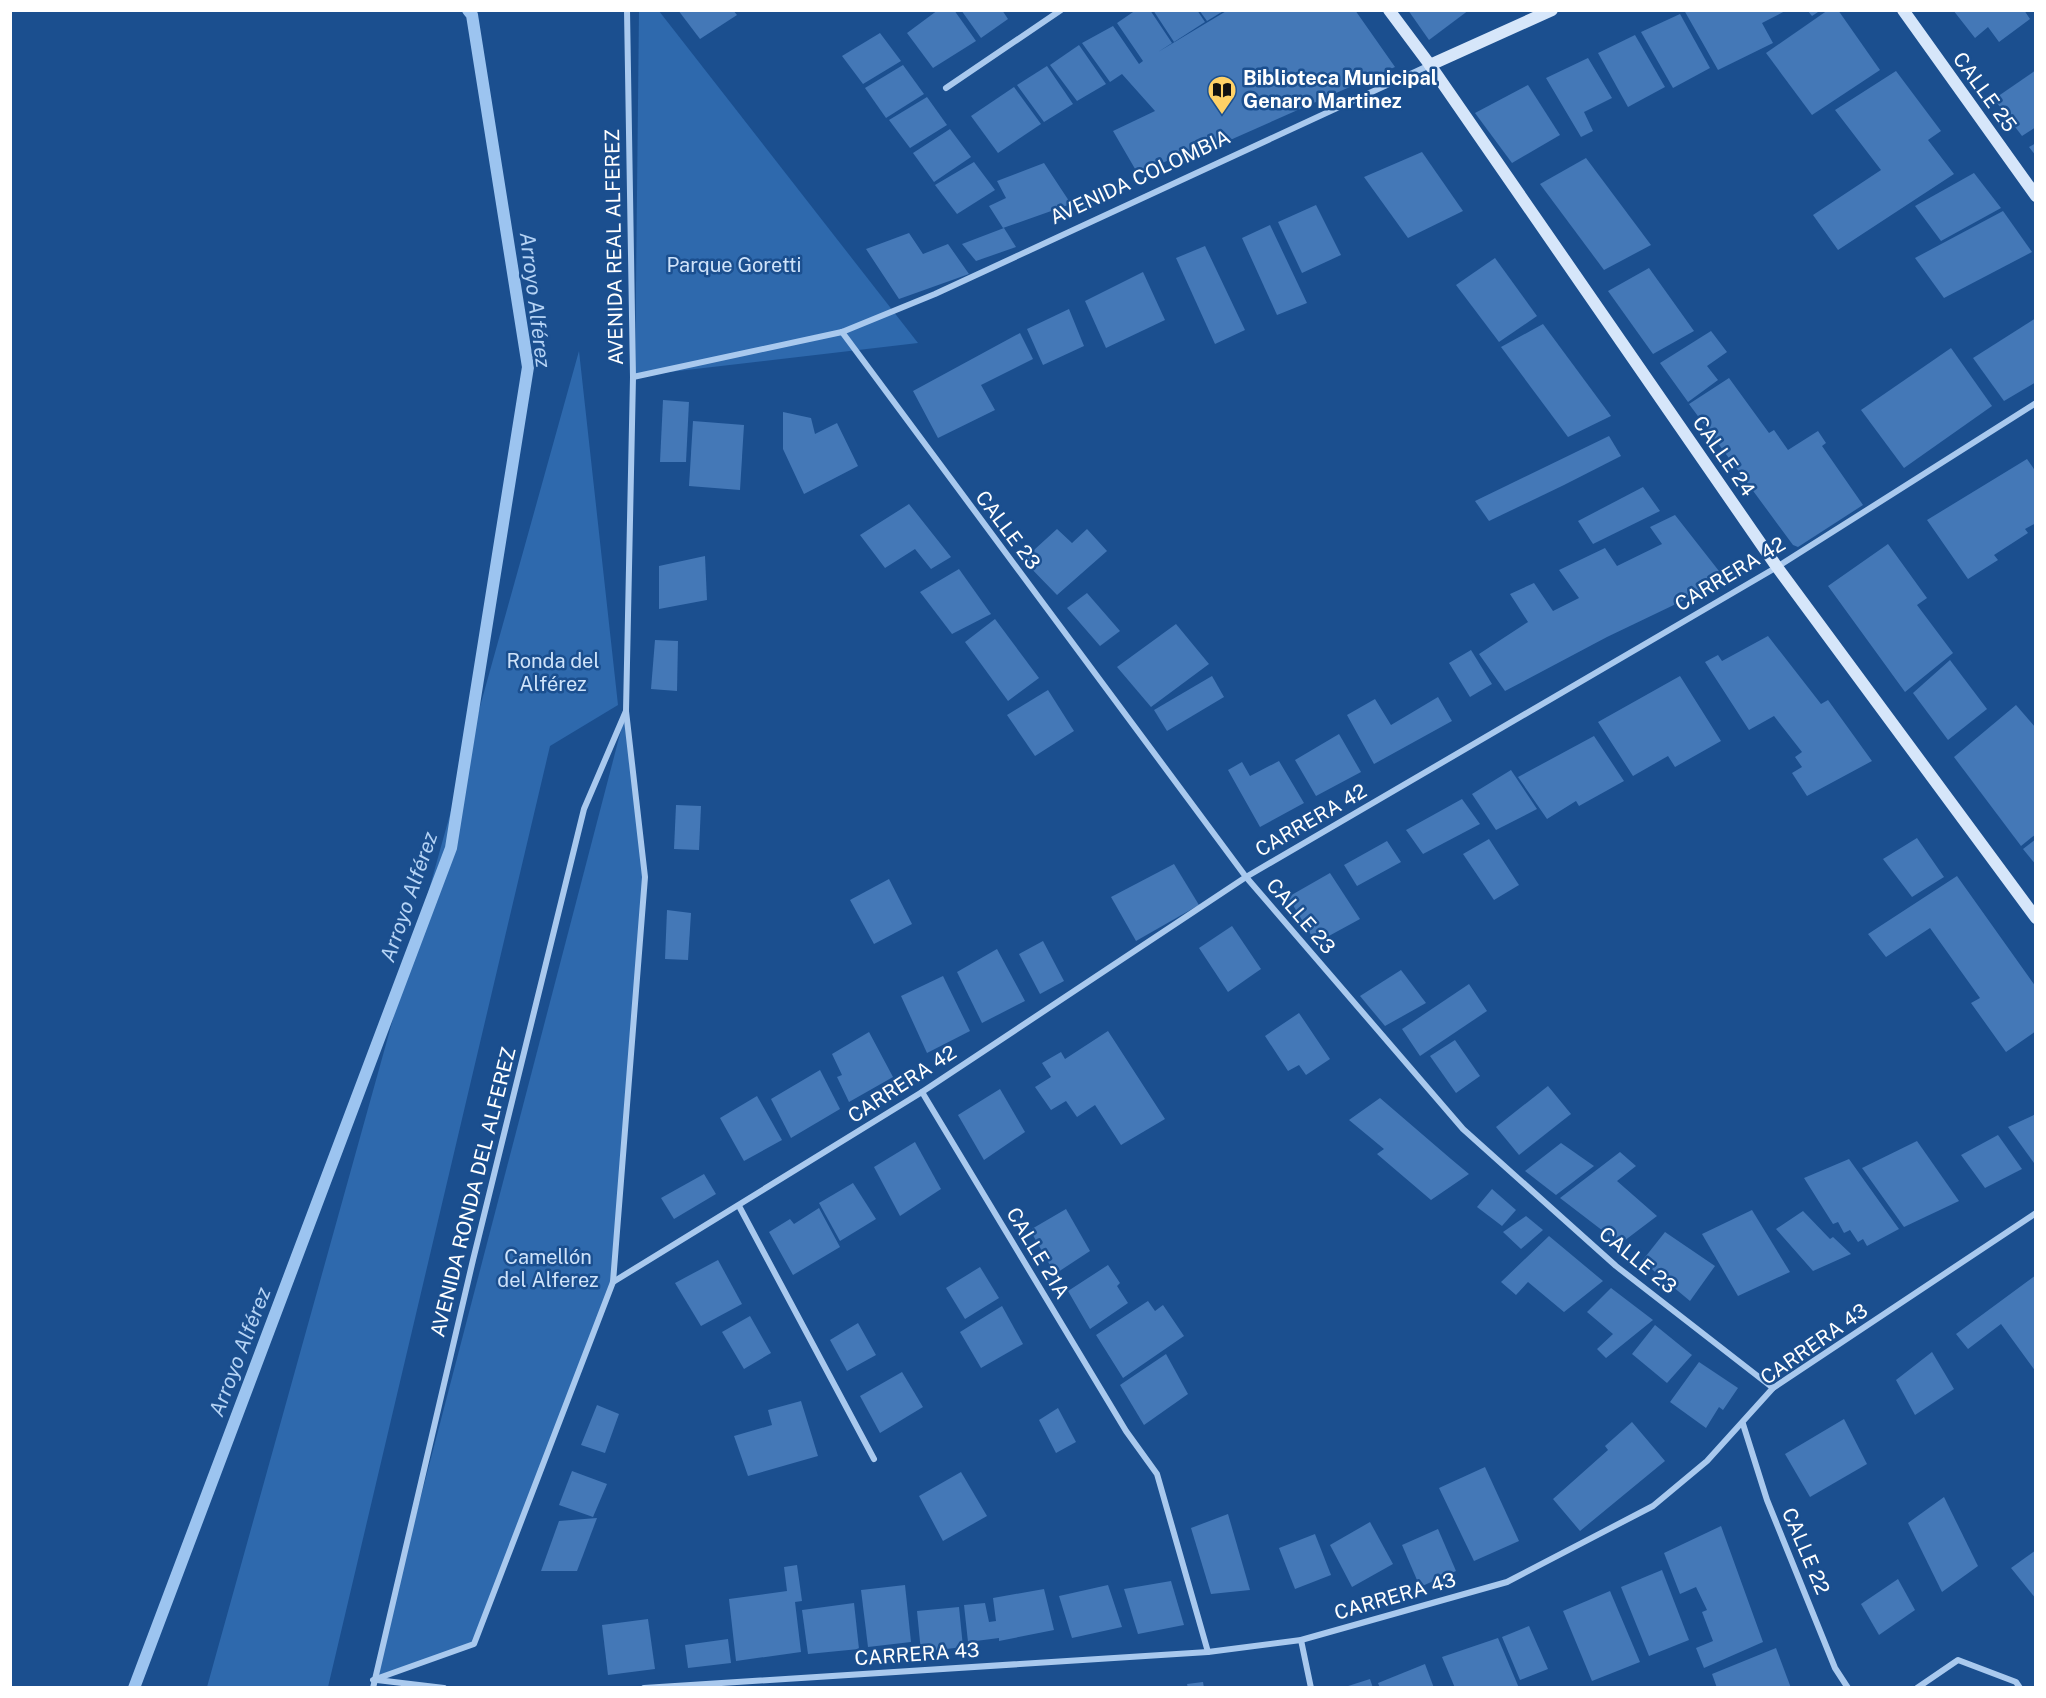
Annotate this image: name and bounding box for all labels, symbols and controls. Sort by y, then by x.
street label: CALLE 25 [1948,47,2022,137]
place label: Biblioteca Municipal Genaro Martinez [1243,66,1437,113]
library icon: Biblioteca Municipal Genaro Martinez [1206,74,1238,116]
street label: AVENIDA COLOMBIA [1046,125,1234,229]
street label: AVENIDA REAL ALFEREZ [600,129,628,365]
water label: Arroyo Alférez [515,231,556,369]
park label: Parque Goretti [667,253,801,277]
street label: CALLE 24 [1688,411,1760,501]
street label: CALLE 23 [971,486,1045,574]
street label: CARRERA 42 [1670,532,1790,616]
park label: Ronda del Alférez [507,649,599,696]
street label: CARRERA 42 [1251,778,1371,862]
water label: Arroyo Alférez [375,828,443,965]
street label: CALLE 23 [1262,873,1340,959]
street label: CARRERA 42 [843,1040,961,1128]
street label: AVENIDA RONDA DEL ALFEREZ [425,1044,521,1340]
street label: CALLE 21A [1001,1203,1075,1303]
street label: CALLE 23 [1594,1222,1682,1298]
park label: Camellón del Alferez [497,1245,599,1292]
water label: Arroyo Alférez [203,1284,276,1420]
street label: CARRERA 43 [1756,1298,1872,1390]
street label: CALLE 22 [1777,1504,1835,1598]
street label: CARRERA 43 [1332,1567,1458,1625]
street label: CARRERA 43 [854,1638,980,1670]

